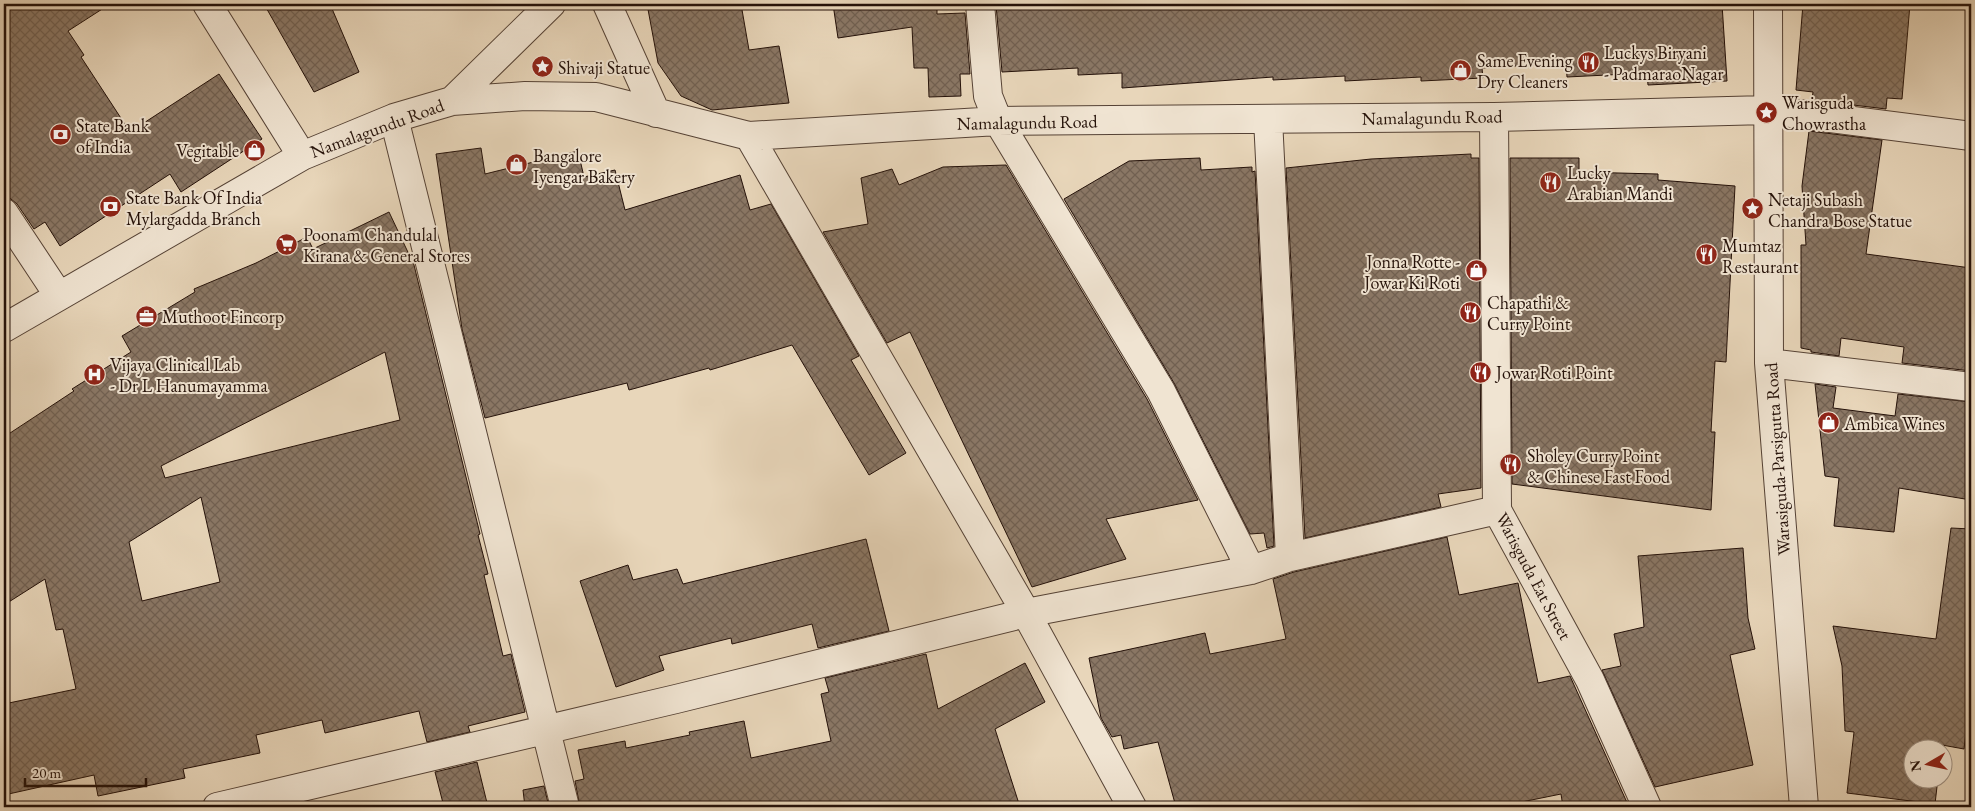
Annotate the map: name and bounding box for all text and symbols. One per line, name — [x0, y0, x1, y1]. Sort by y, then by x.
place label: Luckys Biryani - PadmaraoNagar — [1604, 41, 1724, 85]
place label: Same Evening Dry Cleaners — [1477, 49, 1573, 93]
restaurant icon: Luckys Biryani - PadmaraoNagar — [1576, 50, 1600, 74]
place icon: Shivaji Statue — [530, 55, 554, 79]
place label: Shivaji Statue — [558, 56, 650, 79]
shop icon: Same Evening Dry Cleaners — [1449, 58, 1473, 82]
place label: Warisguda Chowrastha — [1782, 91, 1867, 135]
street label: Namalagundu Road — [307, 93, 448, 163]
place icon: Warisguda Chowrastha — [1754, 100, 1778, 124]
street label: Namalagundu Road — [1361, 104, 1503, 130]
street label: Namalagundu Road — [956, 109, 1098, 135]
place label: State Bank of India — [76, 114, 150, 158]
bank icon: State Bank of India — [48, 123, 72, 147]
shop icon: Vegitable — [243, 138, 267, 162]
place label: Vegitable — [176, 139, 239, 162]
place label: Bangalore Iyengar Bakery — [533, 144, 635, 188]
shop icon: Bangalore Iyengar Bakery — [505, 153, 529, 177]
place label: Lucky Arabian Mandi — [1566, 161, 1673, 205]
restaurant icon: Lucky Arabian Mandi — [1539, 170, 1563, 194]
place label: State Bank Of India Mylargadda Branch — [126, 186, 263, 230]
place label: Netaji Subash Chandra Bose Statue — [1768, 188, 1912, 232]
bank icon: State Bank Of India Mylargadda Branch — [98, 195, 122, 219]
place icon: Netaji Subash Chandra Bose Statue — [1740, 197, 1764, 221]
place label: Poonam Chandulal Kirana & General Stores — [303, 223, 470, 267]
supermarket icon: Poonam Chandulal Kirana & General Stores — [275, 232, 299, 256]
place label: Mumtaz Restaurant — [1722, 234, 1799, 278]
restaurant icon: Mumtaz Restaurant — [1694, 243, 1718, 267]
place label: Jonna Rotte - Jowar Ki Roti — [1362, 250, 1461, 294]
shop icon: Jonna Rotte - Jowar Ki Roti — [1464, 259, 1488, 283]
place label: Chapathi & Curry Point — [1487, 291, 1571, 335]
restaurant icon: Chapathi & Curry Point — [1459, 300, 1483, 324]
office icon: Muthoot Fincorp — [134, 304, 158, 328]
place label: Muthoot Fincorp — [162, 305, 284, 328]
place label: Vijaya Clinical Lab - Dr L Hanumayamma — [110, 353, 268, 397]
restaurant icon: Jowar Roti Point — [1468, 360, 1492, 384]
place label: Jowar Roti Point — [1494, 361, 1613, 384]
street label: Warasiguda-Parsigutta Road — [1759, 361, 1795, 556]
hospital icon: Vijaya Clinical Lab - Dr L Hanumayamma — [82, 362, 106, 386]
shop icon: Ambica Wines — [1816, 411, 1840, 435]
place label: Ambica Wines — [1843, 412, 1945, 435]
place label: Sholey Curry Point & Chinese Fast Food — [1527, 444, 1671, 488]
restaurant icon: Sholey Curry Point & Chinese Fast Food — [1499, 453, 1523, 477]
street label: Warisguda Eat Street — [1491, 508, 1577, 644]
north arrow — [1902, 738, 1952, 788]
scale bar — [25, 756, 146, 788]
text: N — [1905, 758, 1925, 773]
text: 20 m — [32, 763, 61, 782]

